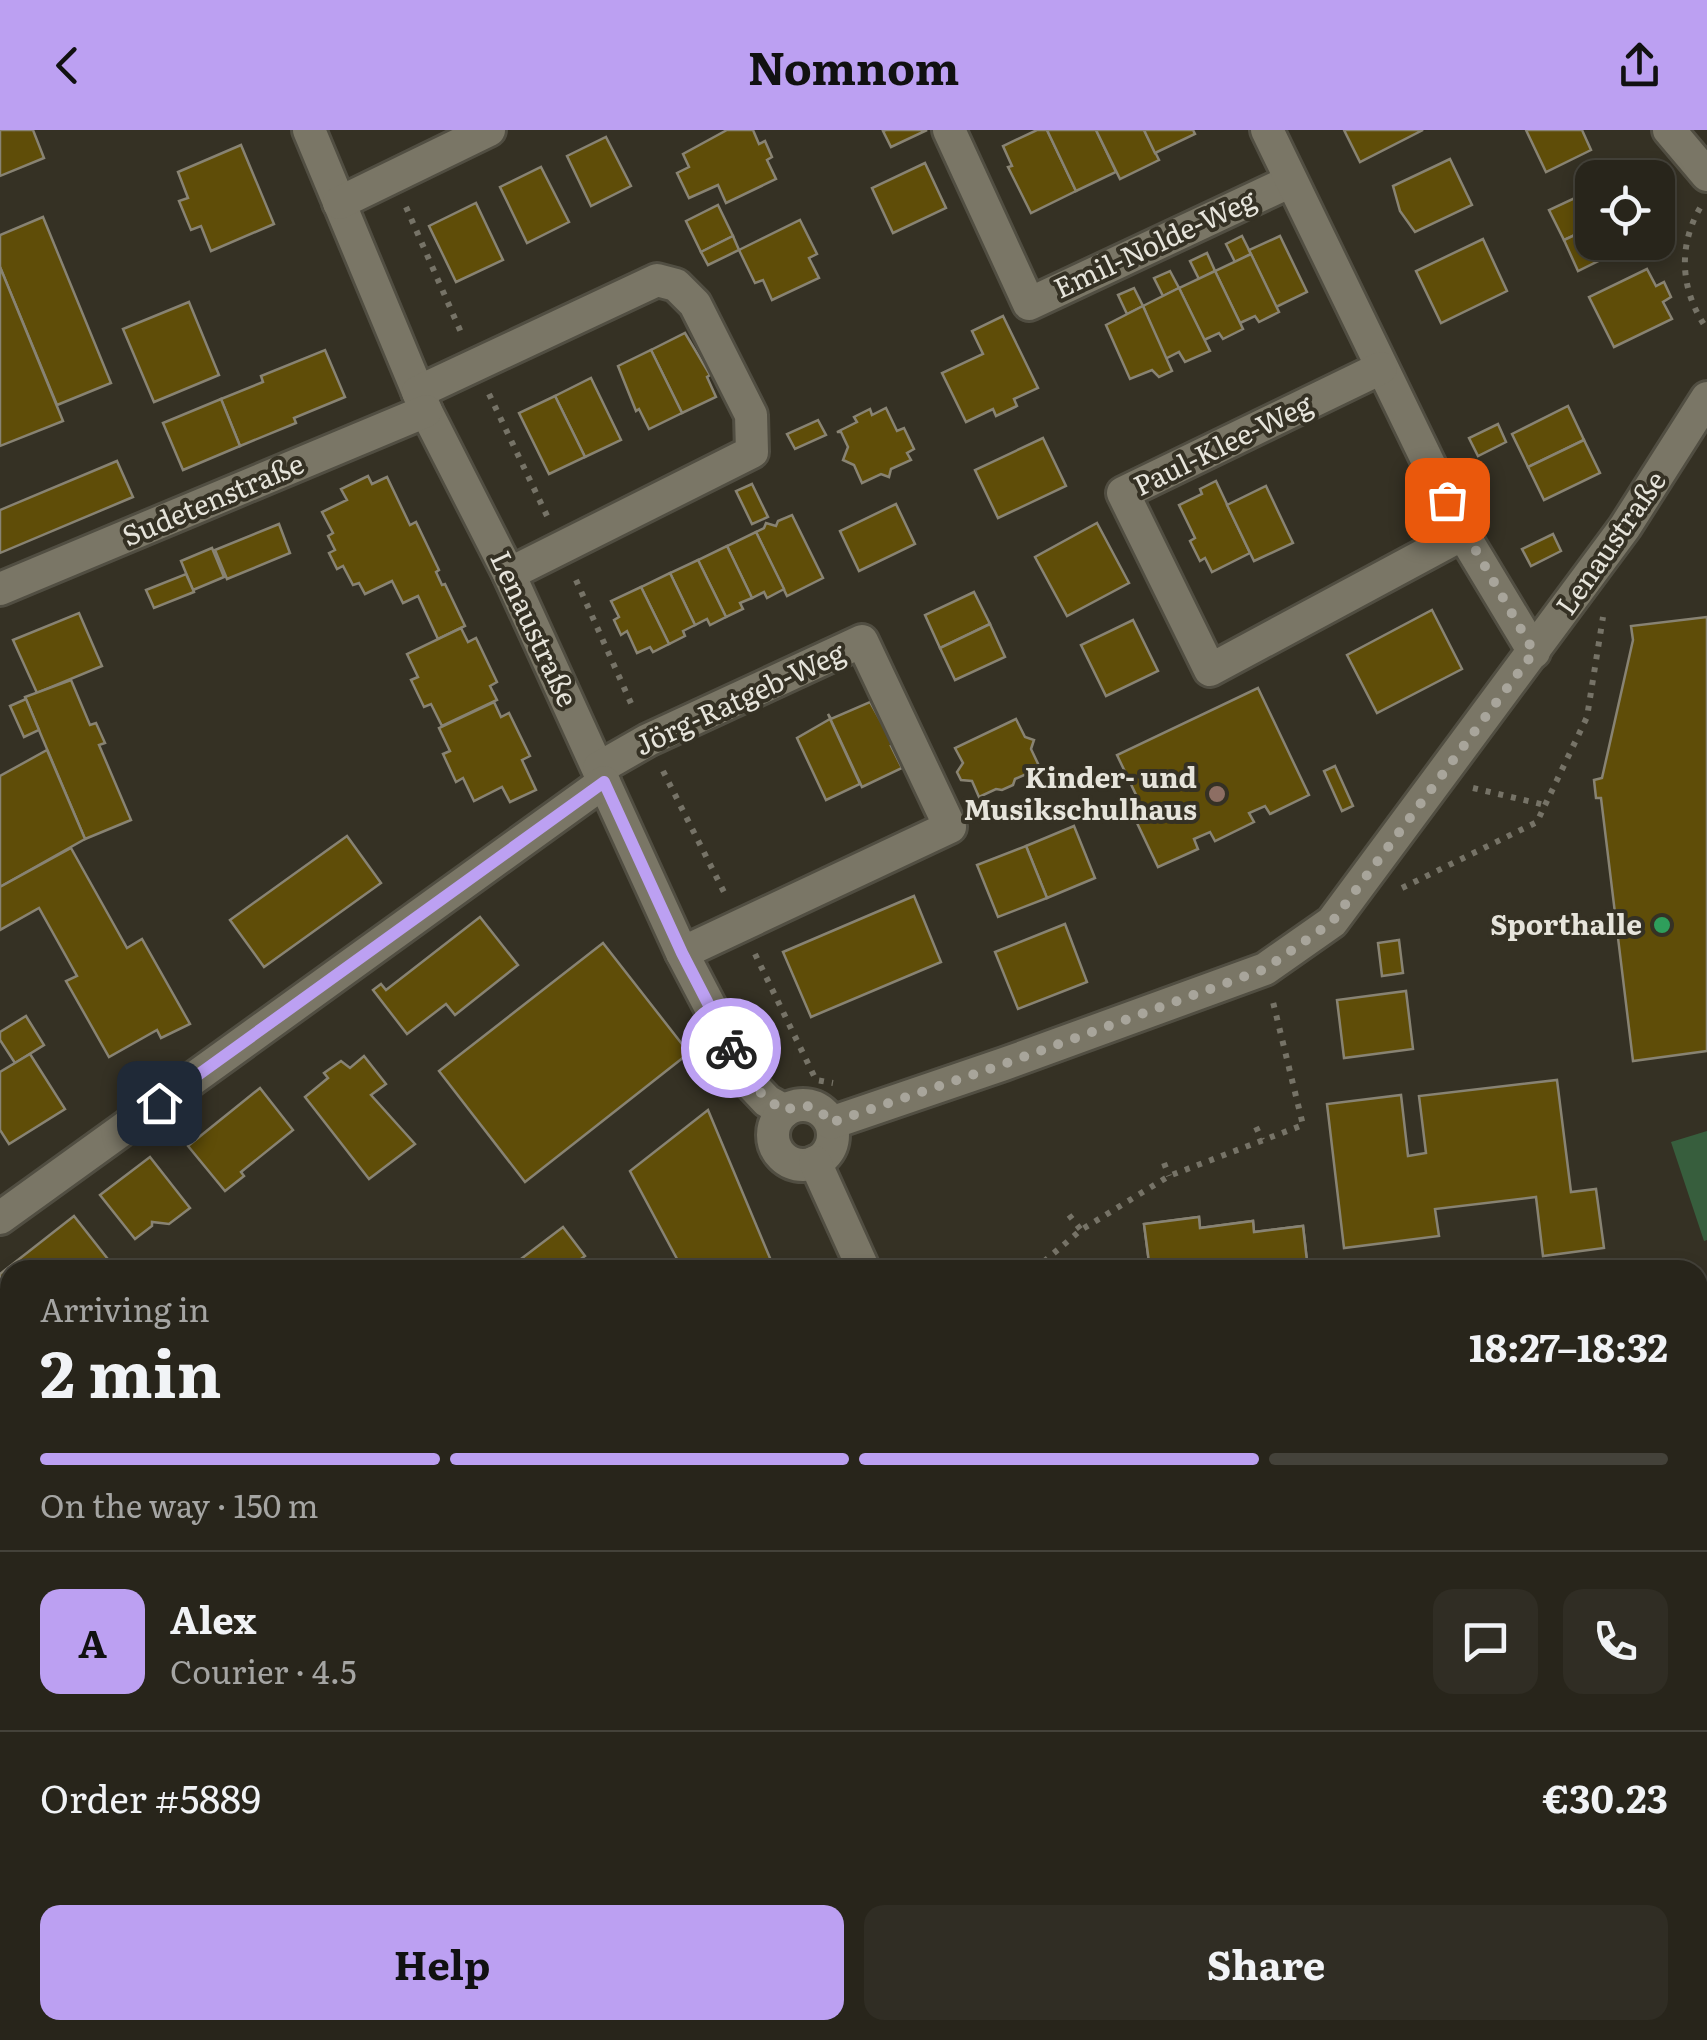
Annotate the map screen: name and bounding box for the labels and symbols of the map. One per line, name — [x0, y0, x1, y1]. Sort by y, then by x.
street label: Emil-Nolde-Weg — [1046, 177, 1263, 308]
street label: Paul-Klee-Weg — [1125, 382, 1319, 505]
street label: Sudetenstraße — [115, 441, 310, 555]
pin — [1405, 458, 1490, 543]
street label: Lenaustraße — [1544, 461, 1675, 623]
street label: Lenaustraße — [481, 543, 590, 713]
street label: Jörg-Ratgeb-Weg — [627, 630, 851, 764]
place label: Kinder- und Musikschulhaus — [964, 755, 1197, 829]
marker: Kinder- und Musikschulhaus — [1206, 783, 1228, 805]
place label: Sporthalle — [1490, 902, 1642, 944]
marker: Sporthalle — [1651, 914, 1673, 936]
courier — [681, 998, 781, 1098]
pin — [117, 1061, 202, 1146]

